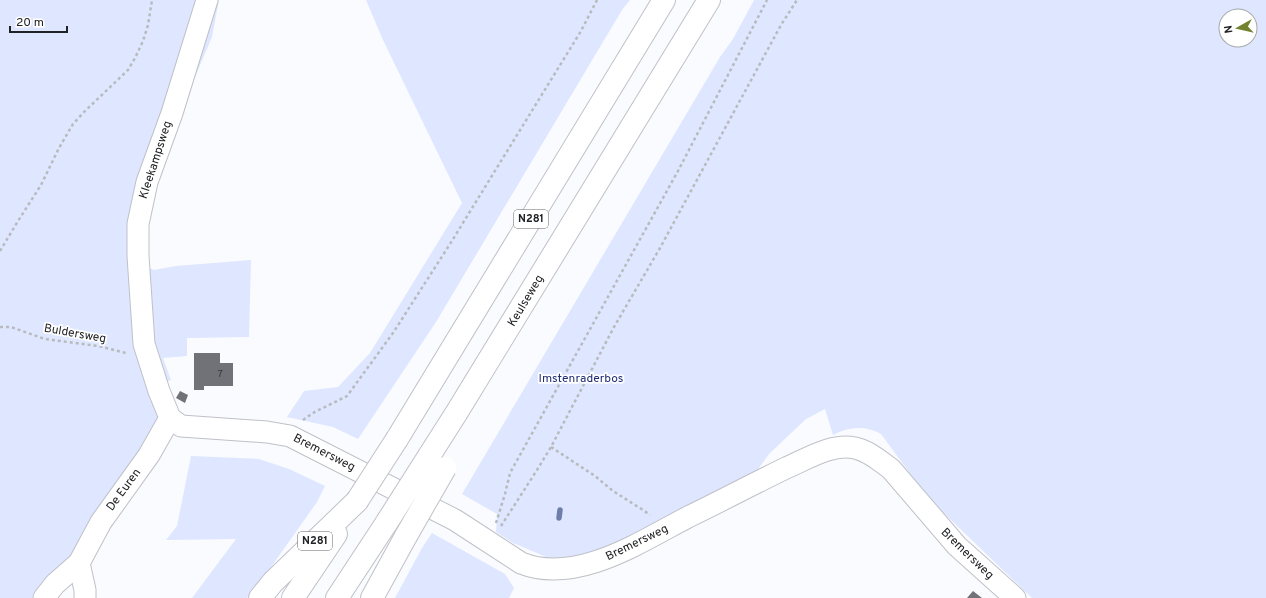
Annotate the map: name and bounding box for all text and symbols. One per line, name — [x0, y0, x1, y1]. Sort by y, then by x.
scale bar — [10, 8, 67, 34]
north arrow — [1218, 8, 1258, 48]
text: 20 m — [16, 15, 44, 31]
text: N — [1222, 24, 1237, 34]
street label: Kleekampsweg — [136, 119, 176, 201]
road number: N281 — [514, 210, 548, 228]
street label: Keulseweg — [504, 272, 548, 330]
street label: Buldersweg — [43, 321, 107, 347]
house number: 7 — [217, 368, 223, 381]
park label: Imstenraderbos — [539, 371, 623, 387]
street label: Bremersweg — [290, 431, 358, 475]
street label: De Euren — [103, 465, 145, 515]
street label: Bremersweg — [603, 521, 671, 565]
street label: Bremersweg — [937, 525, 997, 583]
road number: N281 — [298, 532, 332, 550]

